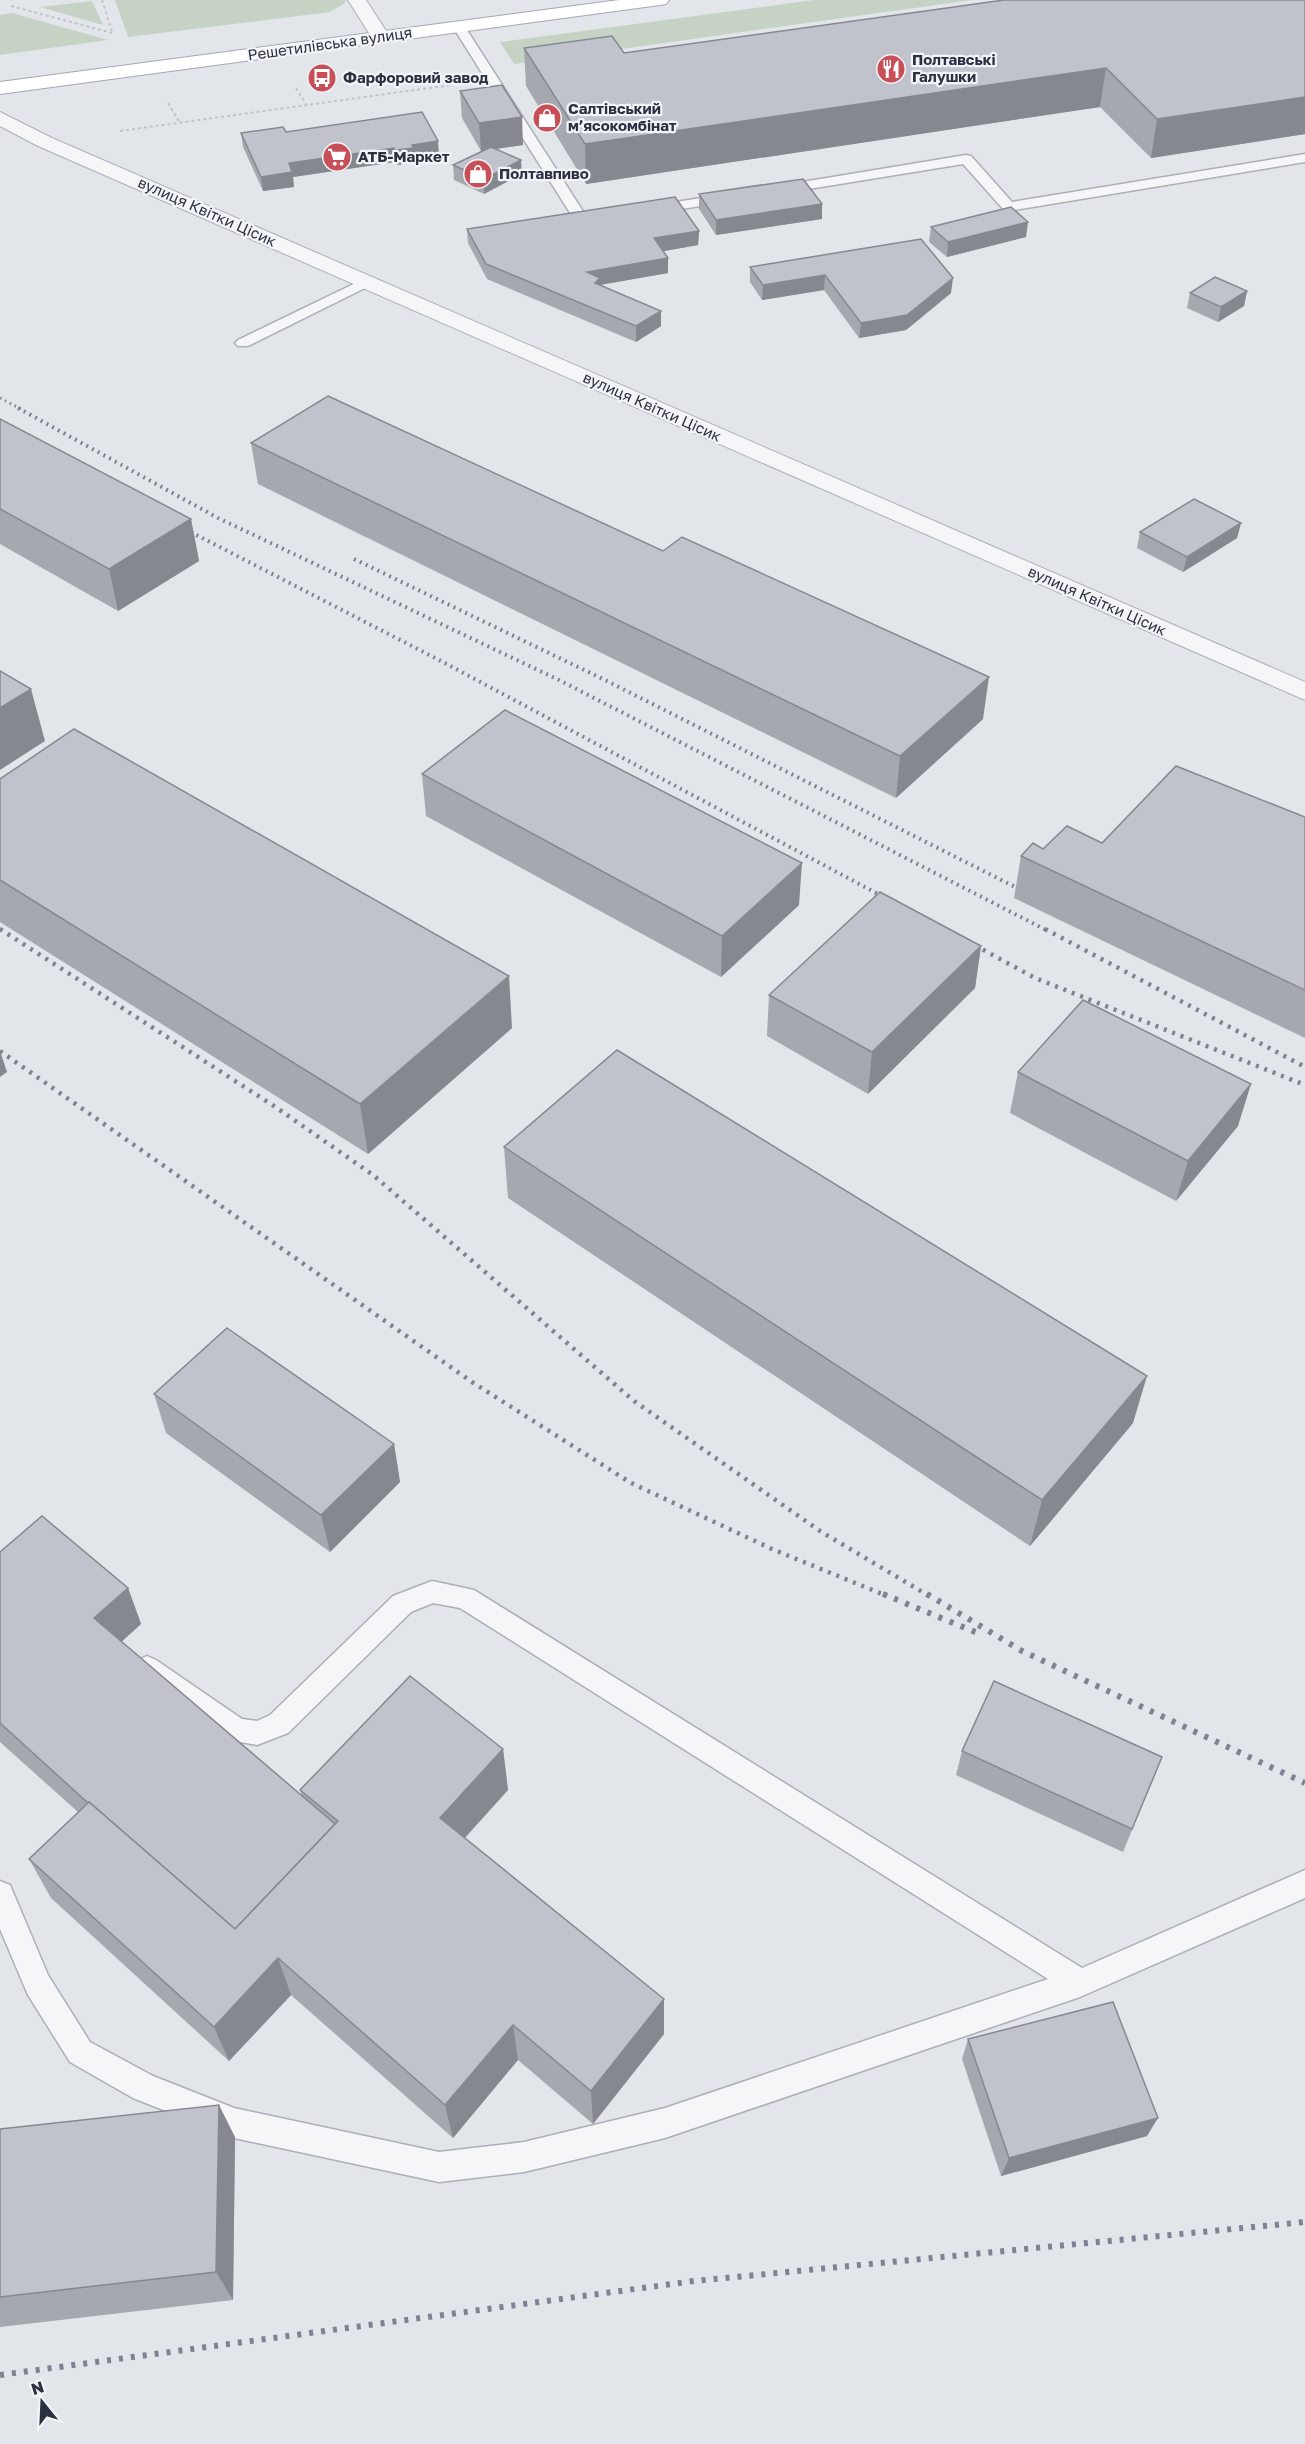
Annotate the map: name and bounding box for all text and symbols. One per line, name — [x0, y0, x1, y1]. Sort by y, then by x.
street label: Решетилівська вулиця — [247, 23, 413, 63]
place label: Полтавські Галушки — [912, 50, 996, 85]
restaurant icon: Полтавські Галушки — [875, 53, 907, 85]
bus stop icon: Фарфоровий завод — [306, 62, 338, 94]
place label: Фарфоровий завод — [343, 68, 489, 86]
place label: Салтівський мʼясокомбінат — [568, 99, 677, 134]
shop icon: Салтівський мʼясокомбінат — [531, 102, 563, 134]
supermarket icon: АТБ-Маркет — [321, 141, 353, 173]
place label: АТБ-Маркет — [358, 147, 450, 165]
shop icon: Полтавпиво — [462, 158, 494, 190]
place label: Полтавпиво — [499, 164, 589, 182]
street label: вулиця Квітки Цісик — [136, 173, 280, 250]
street label: вулиця Квітки Цісик — [581, 368, 725, 445]
street label: вулиця Квітки Цісик — [1026, 562, 1170, 639]
north arrow — [12, 2372, 72, 2432]
text: N — [28, 2376, 46, 2399]

